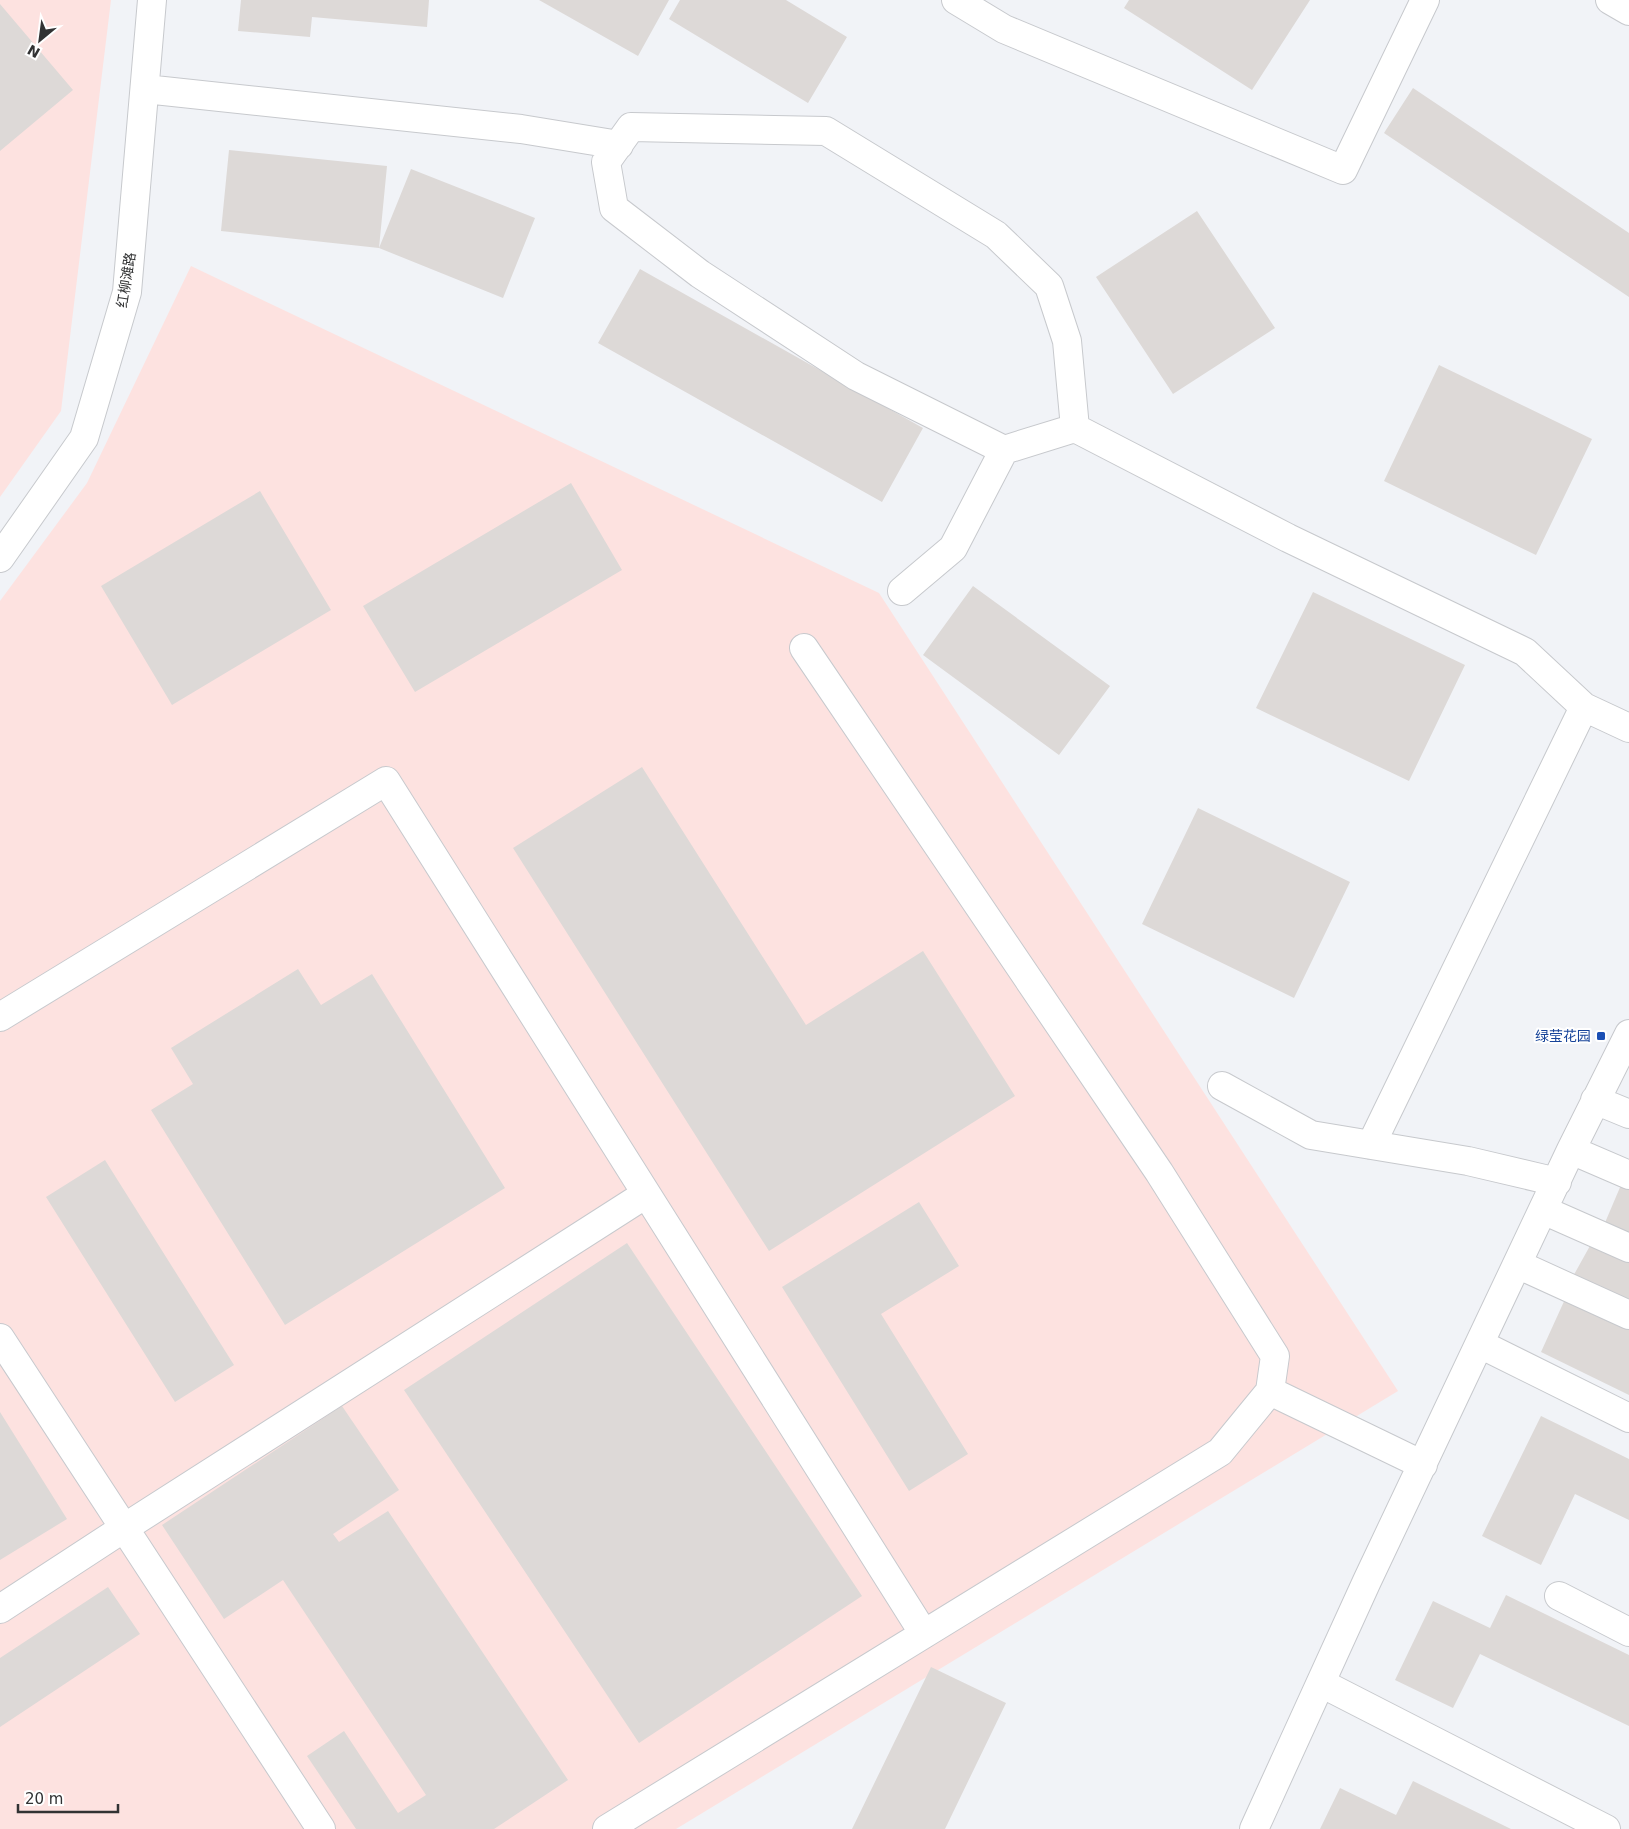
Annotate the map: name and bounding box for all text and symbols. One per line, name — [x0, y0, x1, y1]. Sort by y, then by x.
north arrow — [15, 15, 65, 65]
text: N — [25, 42, 43, 61]
street label: 红柳滩路 — [114, 251, 138, 309]
place label: 绿莹花园 — [1535, 1028, 1591, 1044]
marker: 绿莹花园 — [1595, 1030, 1607, 1042]
scale bar — [18, 1782, 118, 1814]
text: 20 m — [25, 1790, 63, 1808]

